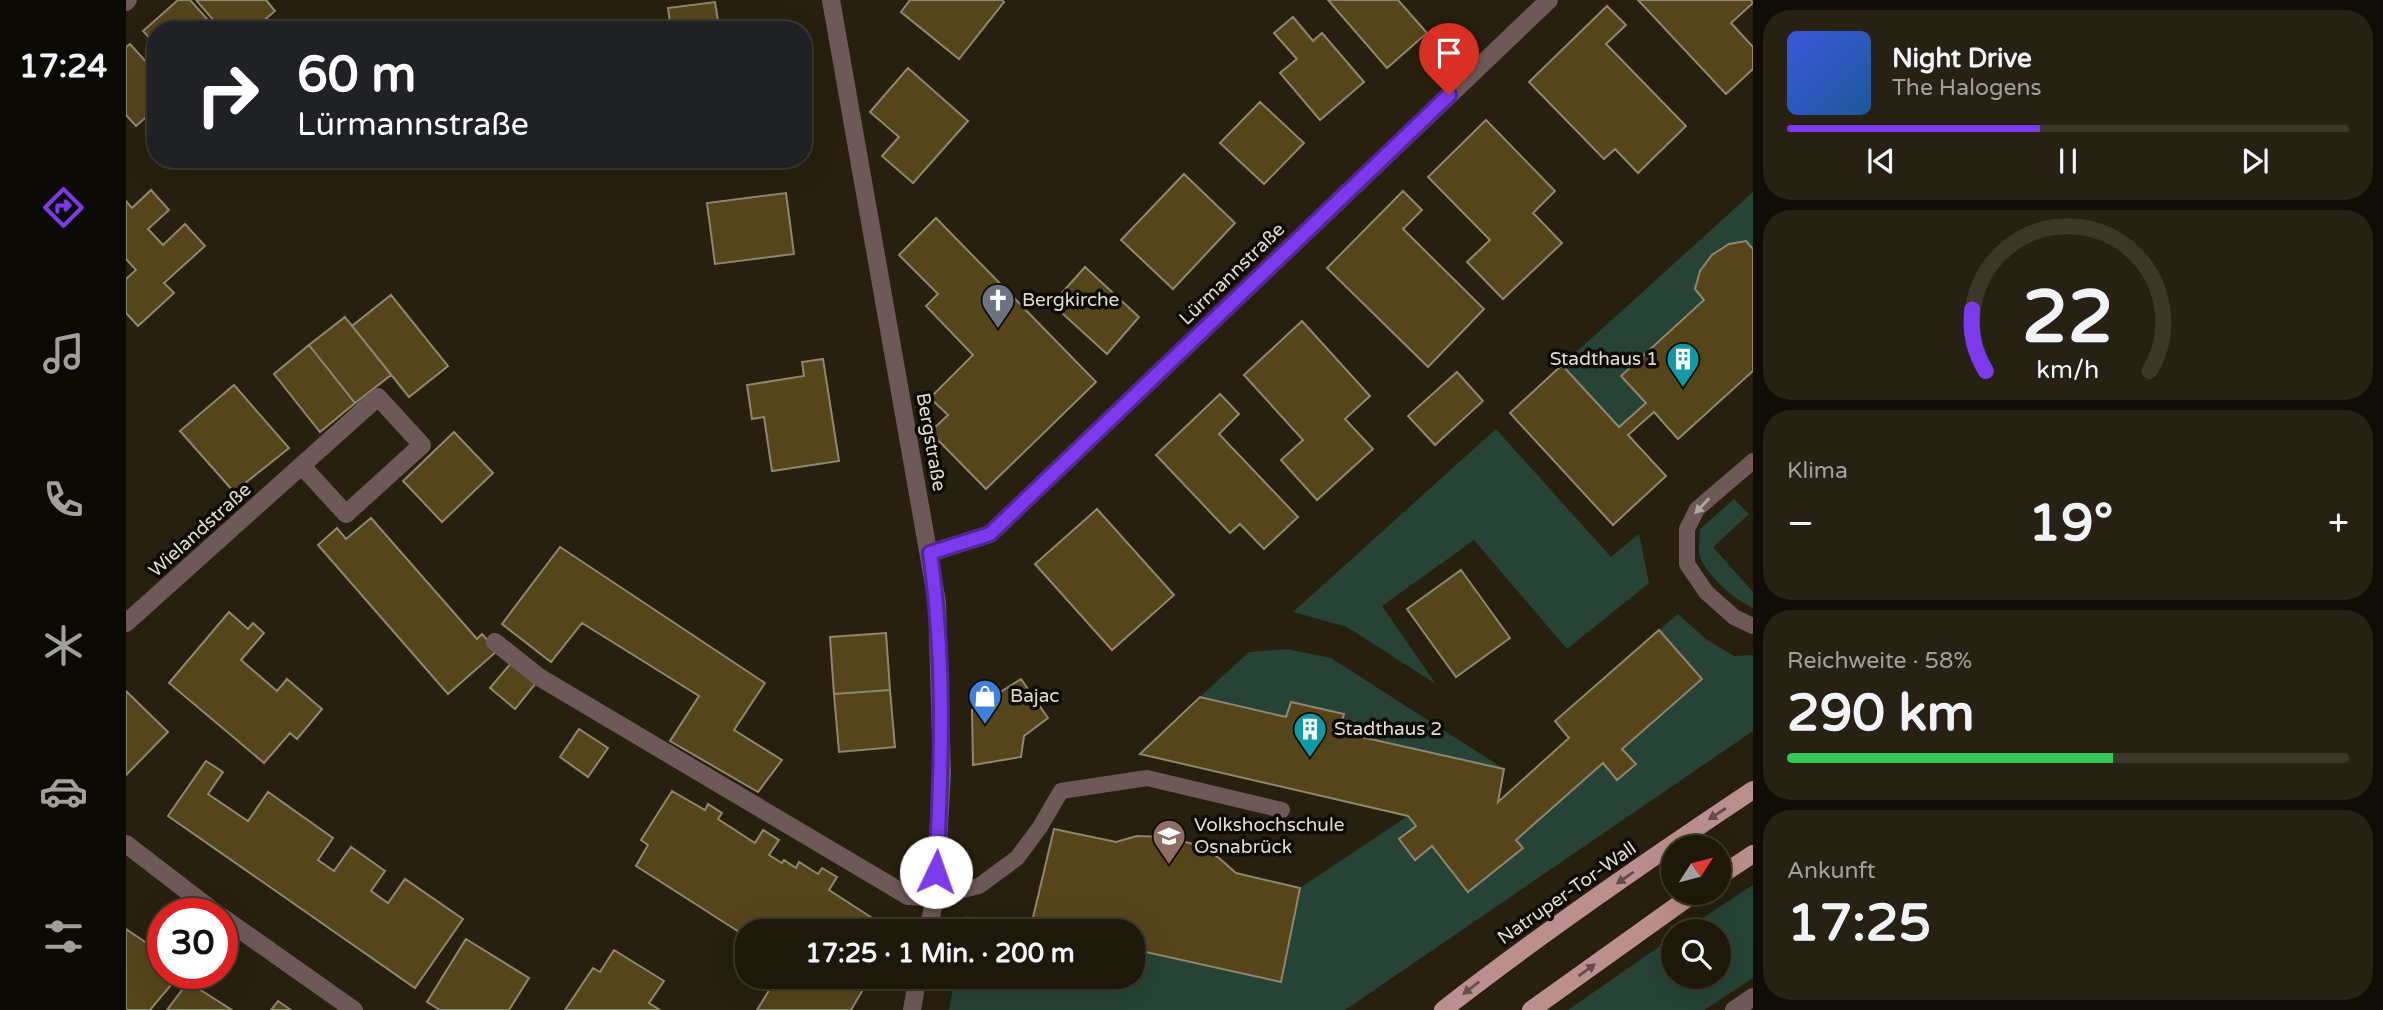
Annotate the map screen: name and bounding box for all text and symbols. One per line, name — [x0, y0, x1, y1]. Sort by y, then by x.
pin — [1419, 23, 1479, 95]
icon: arrive — [1430, 34, 1468, 72]
text: Night Drive — [1892, 43, 2032, 74]
text: 60 m — [297, 46, 416, 105]
text: 17:24 — [19, 48, 107, 86]
icon: right — [182, 49, 273, 140]
text: The Halogens — [1892, 74, 2041, 102]
text: Lürmannstraße — [297, 106, 529, 144]
icon: previous — [1862, 142, 1900, 180]
icon: pause — [2049, 142, 2087, 180]
icon: next — [2236, 142, 2274, 180]
icon: directions — [39, 183, 88, 232]
street label: Lürmannstraße — [1175, 218, 1289, 330]
text: 22 — [2022, 274, 2114, 362]
church icon: Bergkirche — [979, 281, 1017, 330]
place label: Bergkirche — [1022, 289, 1119, 311]
icon: music — [39, 329, 88, 378]
building icon: Stadthaus 1 — [1664, 340, 1702, 389]
place label: Stadthaus 1 — [1550, 348, 1658, 370]
text: km/h — [2037, 355, 2099, 385]
street label: Bergstraße — [912, 391, 950, 493]
text: Klima — [1787, 457, 1848, 485]
icon: phone — [39, 475, 88, 524]
street label: Wielandstraße — [144, 478, 256, 582]
text: 19° — [2028, 492, 2113, 555]
one-way arrow — [1695, 497, 1711, 514]
text: − — [1787, 501, 1814, 547]
text: + — [2328, 501, 2349, 547]
icon: climate — [39, 621, 88, 670]
text: Reichweite · 58% — [1787, 647, 1972, 675]
shop icon: Bajac — [966, 677, 1004, 726]
text: 290 km — [1787, 682, 1975, 745]
place label: Bajac — [1010, 685, 1059, 707]
building icon: Stadthaus 2 — [1291, 710, 1329, 759]
place label: Stadthaus 2 — [1334, 718, 1442, 740]
icon: car — [39, 767, 88, 816]
one-way arrow — [1707, 807, 1726, 820]
place label: Volkshochschule Osnabrück — [1194, 814, 1344, 858]
school or university icon: Volkshochschule Osnabrück — [1150, 817, 1188, 866]
position arrow — [899, 835, 973, 909]
north arrow — [1661, 835, 1731, 905]
map controls — [1661, 835, 1731, 989]
street label: Natruper-Tor-Wall — [1494, 837, 1640, 949]
text: Ankunft — [1787, 857, 1876, 885]
one-way arrow — [1616, 871, 1634, 885]
text: 17:25 — [1787, 892, 1931, 955]
speed limit sign: 30 — [147, 898, 238, 989]
icon: filters — [39, 912, 88, 961]
button: search — [1661, 919, 1731, 989]
text: 17:25 · 1 Min. · 200 m — [805, 938, 1075, 969]
one-way arrow — [1577, 963, 1596, 977]
one-way arrow — [1462, 981, 1480, 996]

